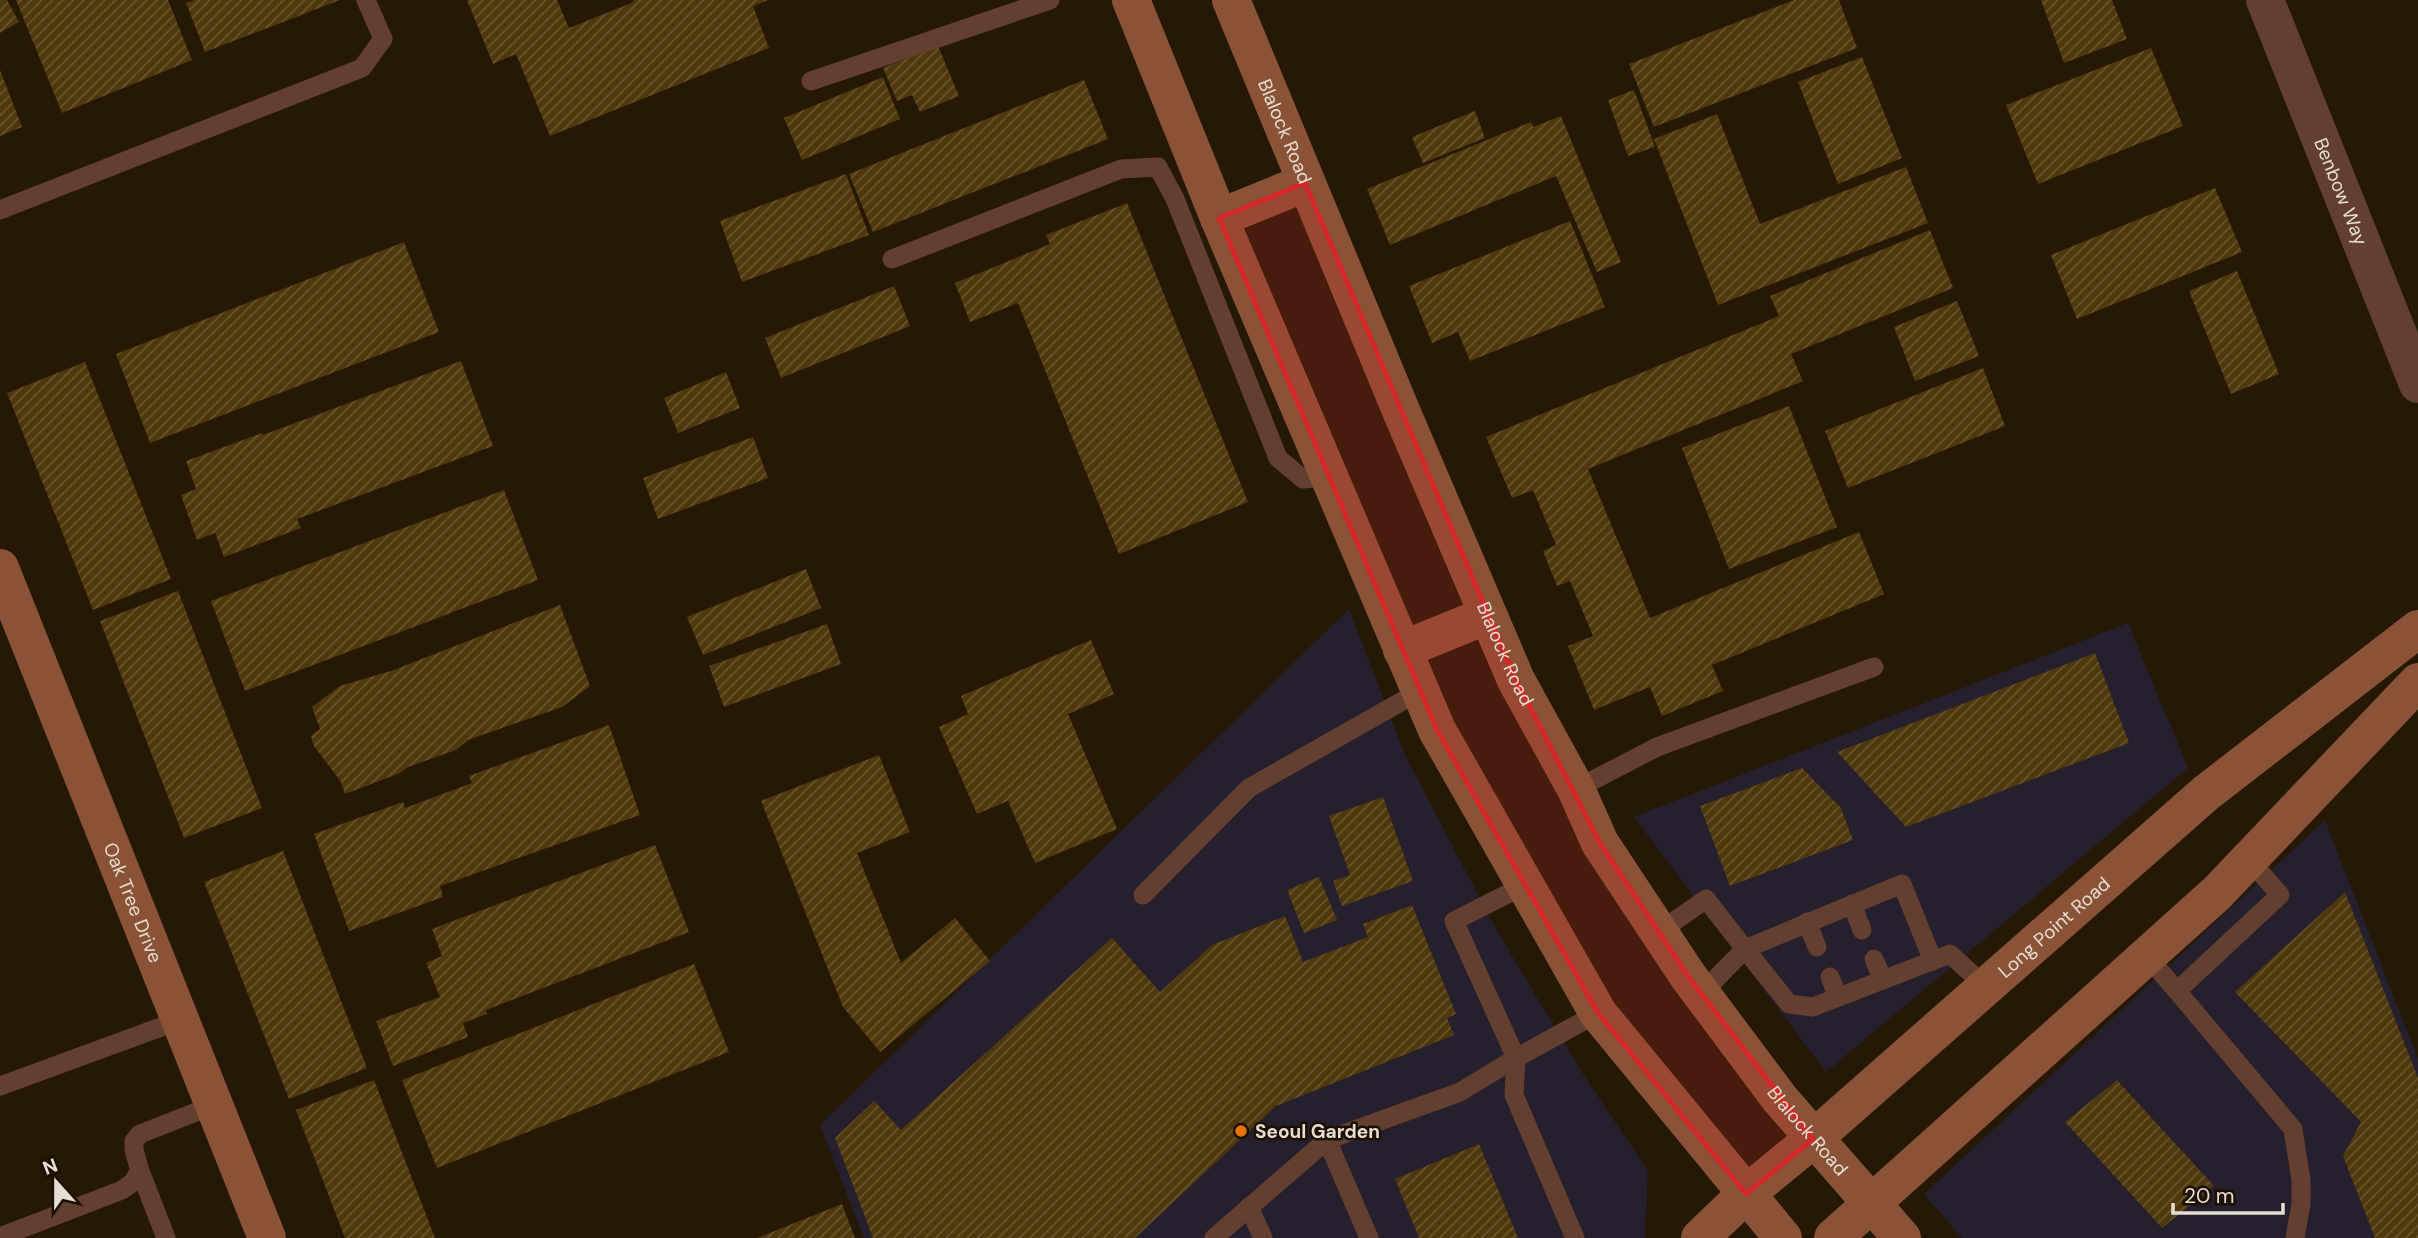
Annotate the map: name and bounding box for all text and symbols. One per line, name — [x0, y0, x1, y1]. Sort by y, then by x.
street label: Blalock Road — [1252, 75, 1318, 188]
street label: Benbow Way — [2308, 134, 2374, 249]
street label: Blalock Road — [1471, 598, 1540, 710]
street label: Oak Tree Drive — [98, 839, 168, 967]
street label: Long Point Road — [1993, 871, 2115, 984]
street label: Blalock Road — [1761, 1081, 1854, 1181]
place label: Seoul Garden — [1255, 1119, 1380, 1144]
marker: Seoul Garden — [1233, 1123, 1249, 1139]
north arrow — [21, 1147, 91, 1217]
text: N — [39, 1152, 61, 1181]
scale bar — [2173, 1172, 2283, 1216]
text: 20 m — [2184, 1182, 2235, 1210]

